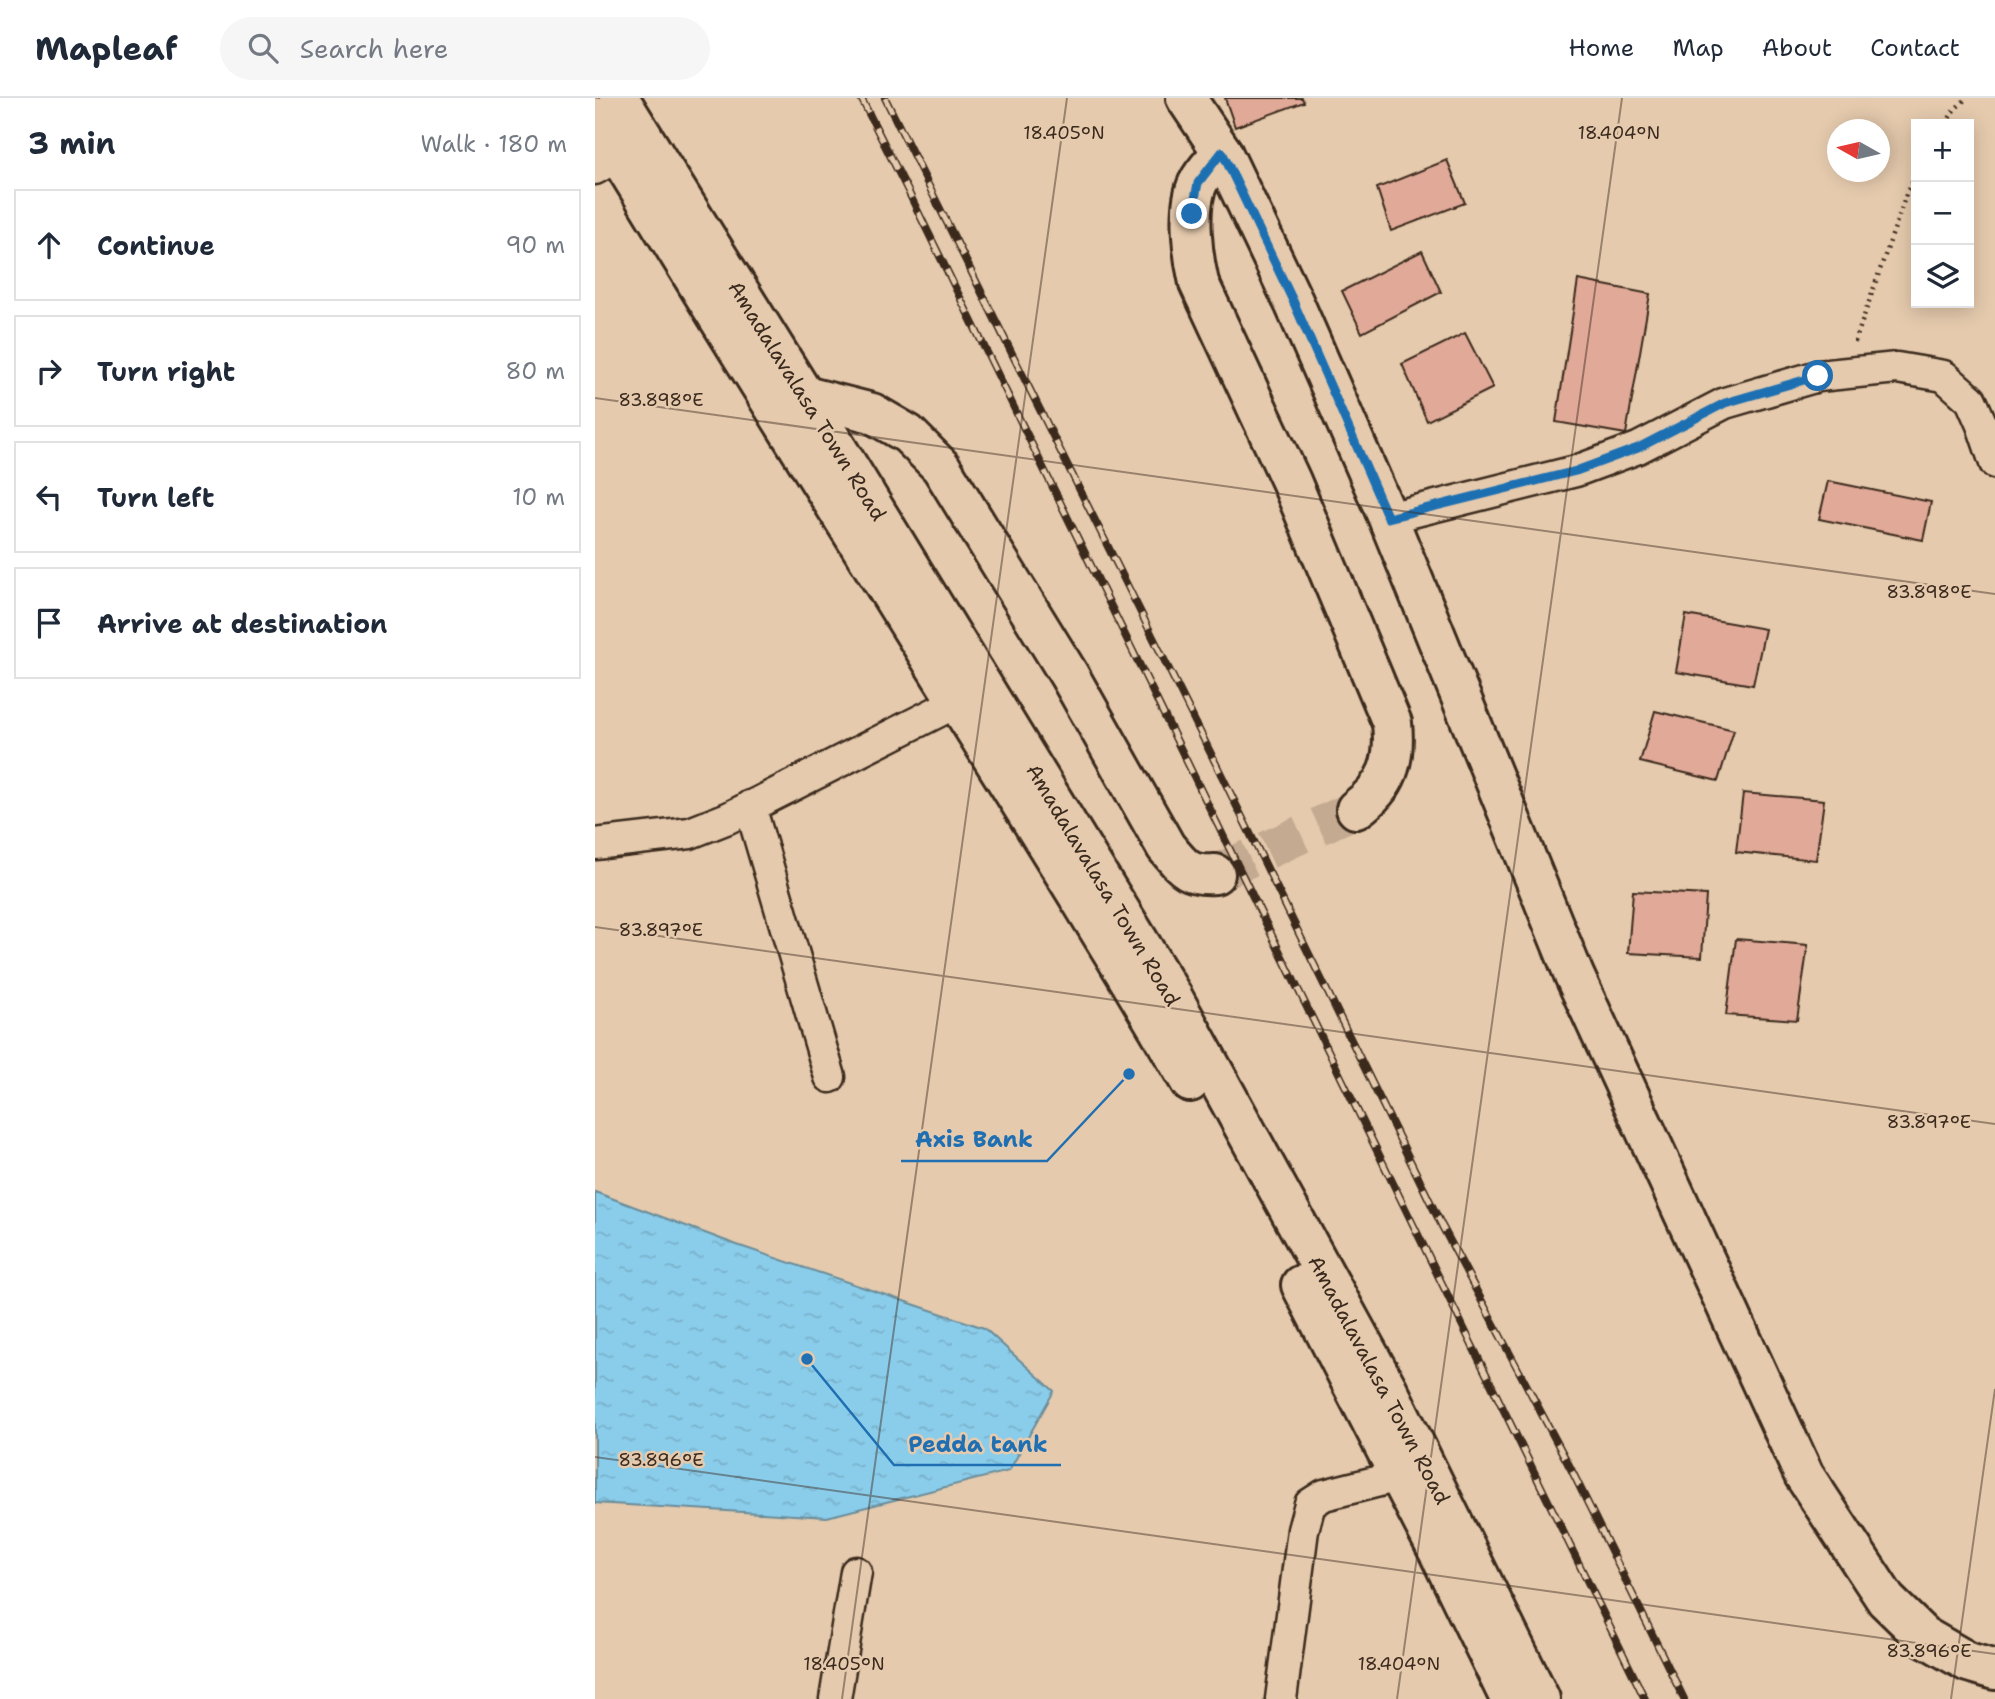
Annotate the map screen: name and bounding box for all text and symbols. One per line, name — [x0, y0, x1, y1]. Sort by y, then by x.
search box — [220, 17, 710, 80]
text: Mapleaf — [35, 26, 178, 71]
icon: search — [244, 29, 282, 67]
text: Search here — [300, 31, 448, 66]
text: Home — [1568, 32, 1634, 64]
text: Map — [1672, 32, 1724, 64]
text: About — [1762, 32, 1832, 64]
text: Contact — [1870, 32, 1960, 64]
north arrow — [1827, 119, 1890, 182]
map controls — [1911, 119, 1974, 308]
button: + — [1911, 119, 1974, 182]
text: 18.405°N — [1023, 121, 1105, 145]
text: 18.404°N — [1578, 121, 1660, 145]
text: 3 min — [28, 123, 115, 164]
text: Walk · 180 m — [421, 129, 567, 159]
button: − — [1911, 182, 1974, 245]
route end — [1176, 198, 1207, 229]
icon: ahead — [30, 226, 68, 264]
text: Continue — [97, 228, 215, 263]
text: 90 m — [505, 230, 565, 260]
button: layers — [1911, 245, 1974, 308]
street label: Amadalavalasa Town Road — [721, 276, 893, 526]
icon: right — [30, 352, 68, 390]
text: Turn right — [97, 354, 235, 389]
text: 80 m — [506, 356, 565, 386]
route start — [1802, 360, 1833, 391]
text: 83.898°E — [618, 388, 704, 412]
icon: left — [30, 478, 68, 516]
text: Turn left — [97, 480, 214, 515]
text: 10 m — [512, 482, 565, 512]
text: 83.898°E — [1886, 580, 1972, 604]
icon: arrive — [30, 604, 68, 642]
text: Arrive at destination — [97, 606, 387, 641]
street label: Amadalavalasa Town Road — [1019, 759, 1187, 1011]
text: 83.897°E — [619, 918, 703, 942]
text: 83.897°E — [1887, 1110, 1971, 1134]
callout: Axis Bank — [901, 1117, 1047, 1161]
text: Axis Bank — [915, 1124, 1033, 1154]
street label: Amadalavalasa Town Road — [1301, 1251, 1457, 1509]
callout: Pedda tank — [894, 1421, 1061, 1465]
text: Pedda tank — [908, 1429, 1048, 1459]
text: 83.896°E — [619, 1448, 703, 1472]
text: 83.896°E — [1887, 1639, 1971, 1663]
text: 18.405°N — [803, 1652, 885, 1676]
text: 18.404°N — [1358, 1652, 1440, 1676]

